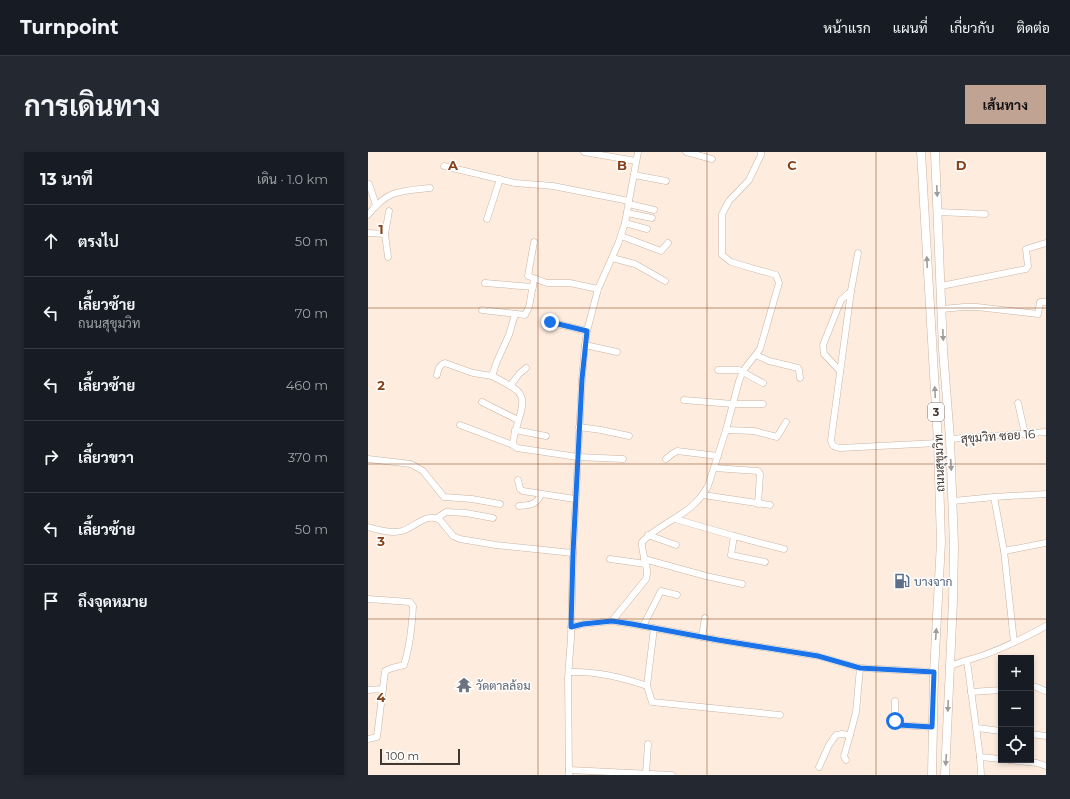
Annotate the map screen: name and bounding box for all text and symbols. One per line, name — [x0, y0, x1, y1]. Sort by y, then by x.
text: Turnpoint — [20, 16, 119, 39]
text: หน้าแรก — [823, 19, 871, 37]
text: แผนที่ — [893, 19, 928, 37]
text: เกี่ยวกับ — [950, 19, 994, 37]
text: ติดต่อ — [1016, 19, 1050, 37]
button: เส้นทาง — [965, 85, 1046, 124]
text: การเดินทาง — [24, 89, 160, 123]
text: A — [447, 157, 459, 173]
text: B — [617, 157, 627, 173]
text: C — [787, 157, 797, 173]
text: D — [956, 157, 967, 173]
text: 13 นาที — [40, 169, 93, 189]
text: เดิน · 1.0 km — [257, 171, 328, 187]
one-way arrow — [934, 185, 940, 198]
text: 1 — [378, 221, 384, 237]
icon: ahead — [40, 230, 62, 252]
text: ตรงไป — [78, 232, 119, 251]
text: 50 m — [295, 233, 328, 249]
one-way arrow — [924, 256, 931, 268]
text: เลี้ยวซ้าย — [78, 295, 135, 314]
icon: left — [40, 302, 62, 324]
text: 70 m — [295, 305, 328, 321]
route end — [541, 313, 559, 331]
text: ถนนสุขุมวิท — [78, 315, 141, 331]
one-way arrow — [939, 329, 946, 341]
icon: left — [40, 374, 62, 396]
text: เลี้ยวซ้าย — [78, 376, 135, 395]
text: 460 m — [286, 377, 328, 393]
text: 2 — [377, 377, 385, 393]
one-way arrow — [932, 385, 938, 398]
road number: 3 — [928, 403, 944, 421]
street label: สุขุมวิท ซอย 16 — [960, 426, 1036, 448]
street label: ถนนสุขุมวิท — [930, 434, 950, 492]
icon: right — [40, 446, 62, 468]
text: เลี้ยวขวา — [78, 448, 134, 467]
text: 370 m — [288, 449, 328, 465]
one-way arrow — [948, 459, 954, 472]
icon: left — [40, 518, 62, 540]
text: เลี้ยวซ้าย — [78, 520, 135, 539]
text: 50 m — [295, 521, 328, 537]
text: 3 — [376, 533, 385, 549]
fuel station icon: บางจาก — [893, 572, 911, 590]
place label: บางจาก — [914, 574, 953, 589]
icon: arrive — [40, 590, 62, 612]
text: ถึงจุดหมาย — [78, 592, 148, 611]
one-way arrow — [933, 628, 940, 640]
map controls — [998, 655, 1034, 763]
button: + — [998, 655, 1034, 691]
temple icon: วัดตาลล้อม — [455, 676, 473, 694]
place label: วัดตาลล้อม — [476, 678, 531, 693]
text: 4 — [377, 689, 386, 705]
button: − — [998, 691, 1034, 727]
one-way arrow — [945, 700, 951, 713]
route start — [886, 712, 904, 730]
button: locate — [998, 727, 1034, 763]
scale bar — [380, 747, 460, 766]
text: 100 m — [386, 749, 419, 763]
one-way arrow — [942, 754, 949, 766]

